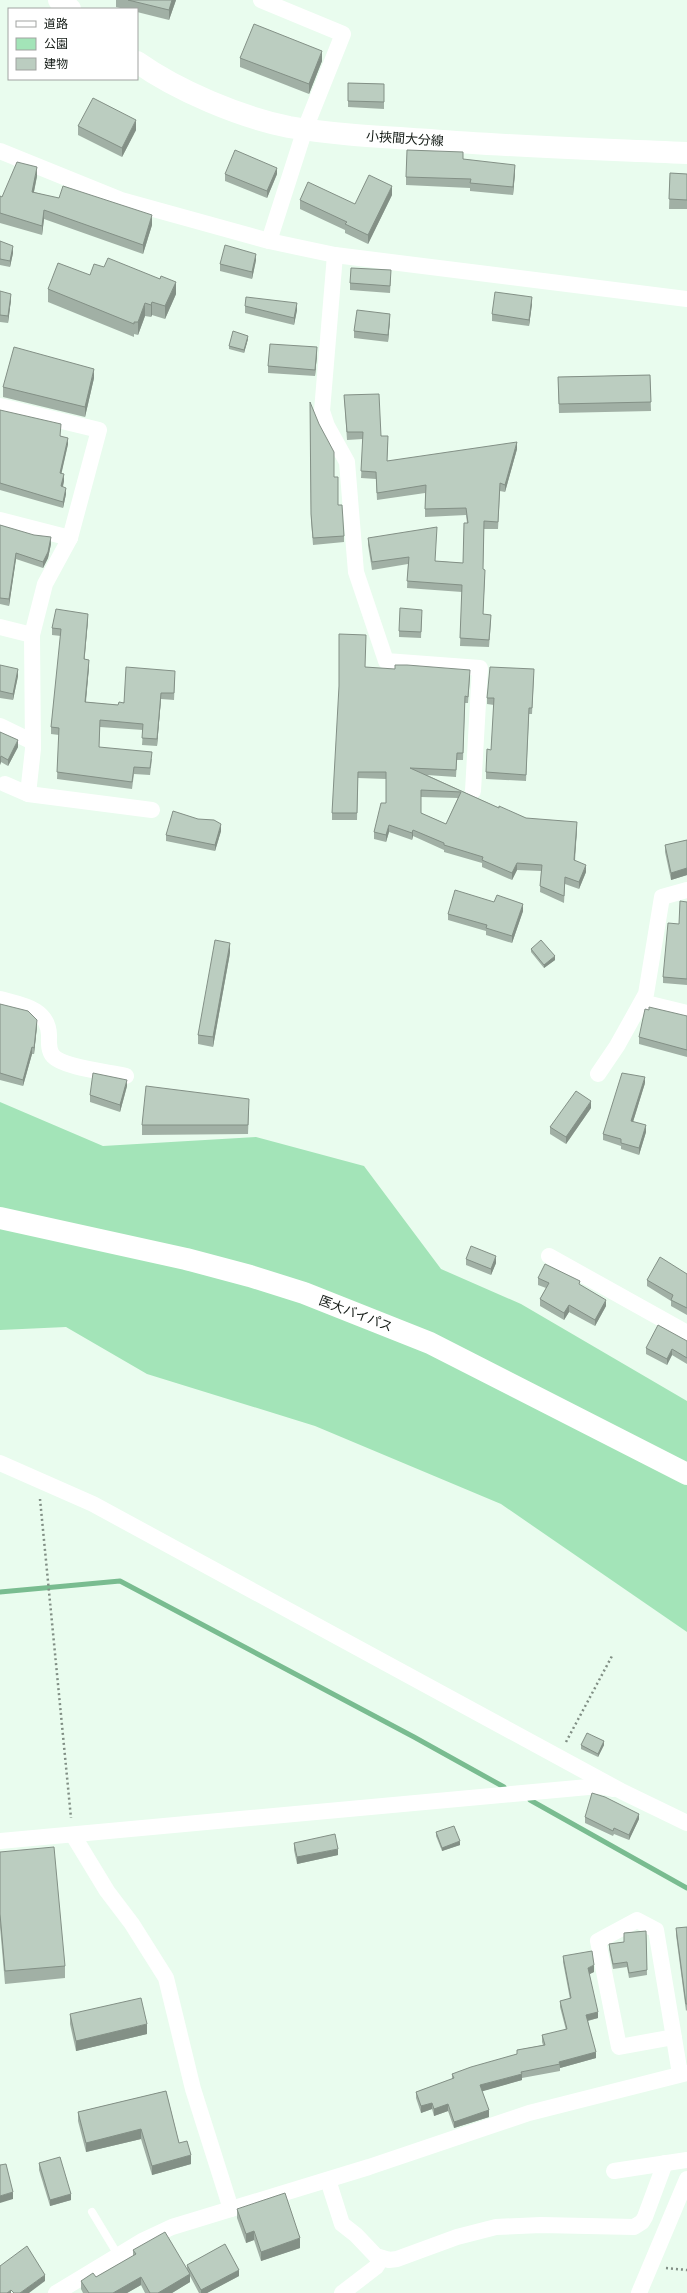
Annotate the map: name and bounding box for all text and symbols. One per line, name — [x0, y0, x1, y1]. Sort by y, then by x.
legend — [8, 8, 138, 80]
text: 道路 — [44, 16, 68, 30]
text: 公園 — [44, 36, 68, 50]
text: 建物 — [44, 56, 68, 70]
street label: 小挾間大分線 — [366, 127, 444, 149]
street label: 医大バイパス — [317, 1292, 395, 1334]

